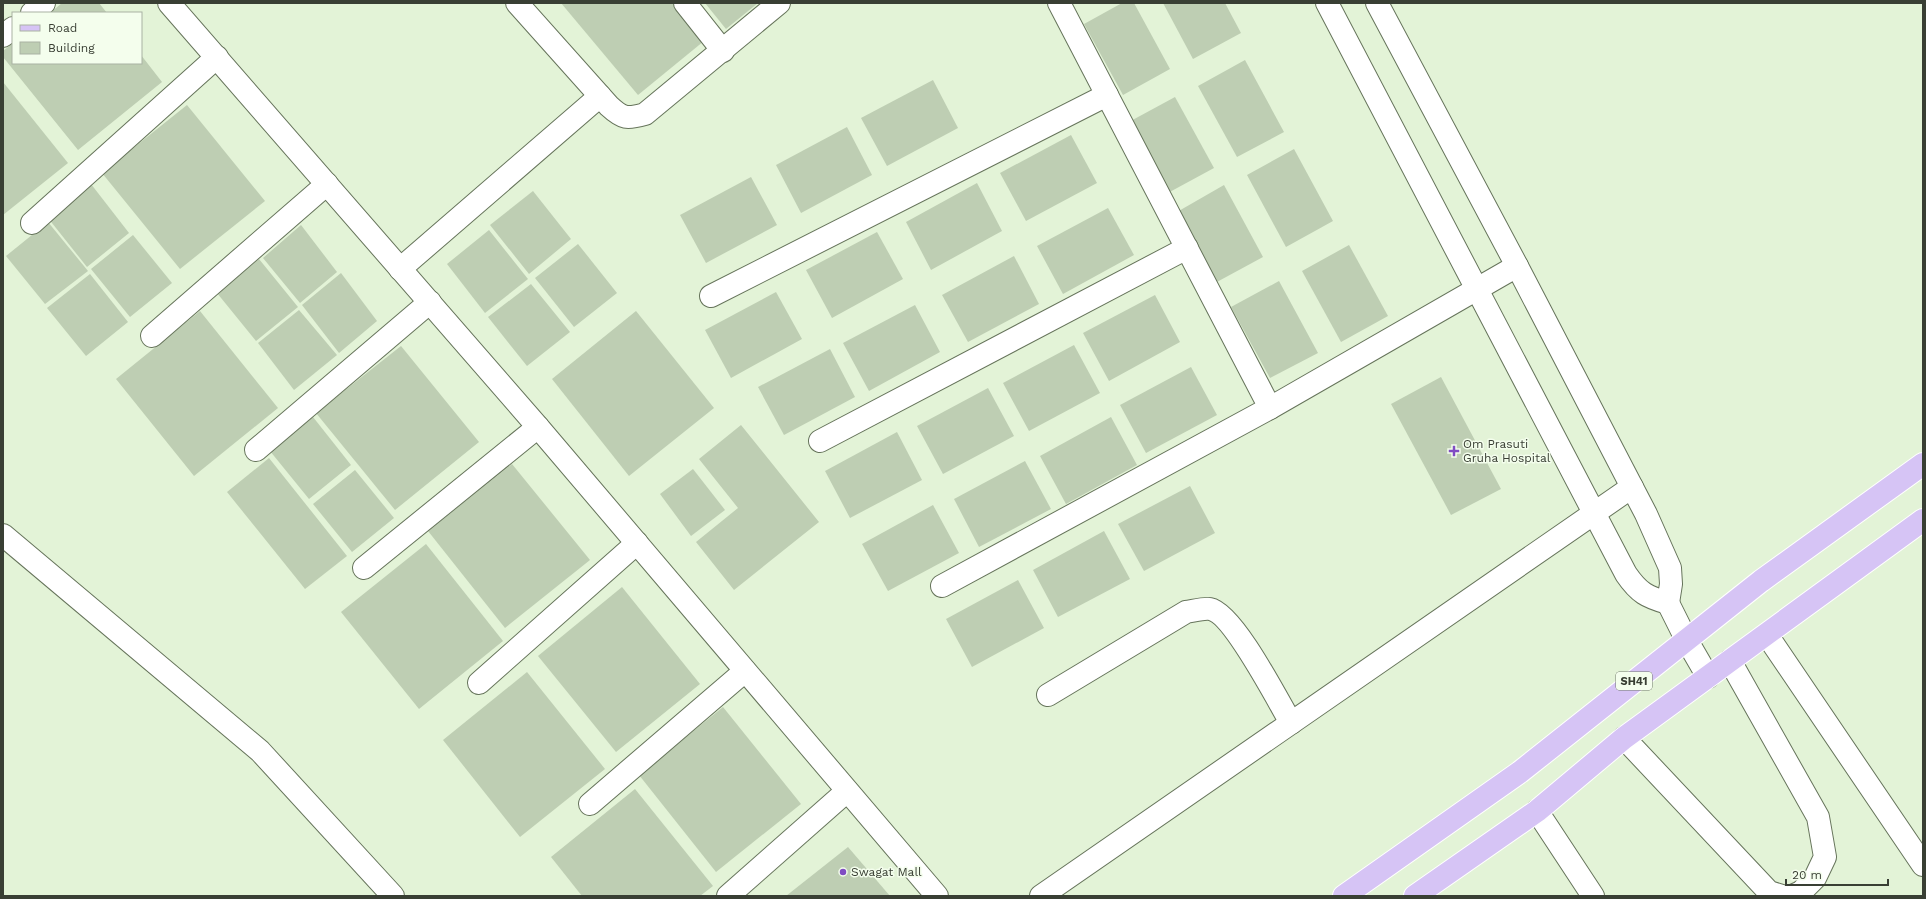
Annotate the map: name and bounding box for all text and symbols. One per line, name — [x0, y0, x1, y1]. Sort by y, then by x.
legend — [12, 12, 142, 64]
text: Road — [48, 21, 77, 35]
text: Building — [48, 41, 95, 55]
place label: Om Prasuti Gruha Hospital — [1463, 437, 1551, 465]
marker: Om Prasuti Gruha Hospital — [1448, 445, 1460, 457]
road number: SH41 — [1616, 672, 1652, 690]
scale bar — [1786, 861, 1888, 887]
place label: Swagat Mall — [851, 865, 922, 879]
marker: Swagat Mall — [838, 867, 848, 877]
text: 20 m — [1792, 868, 1822, 882]

